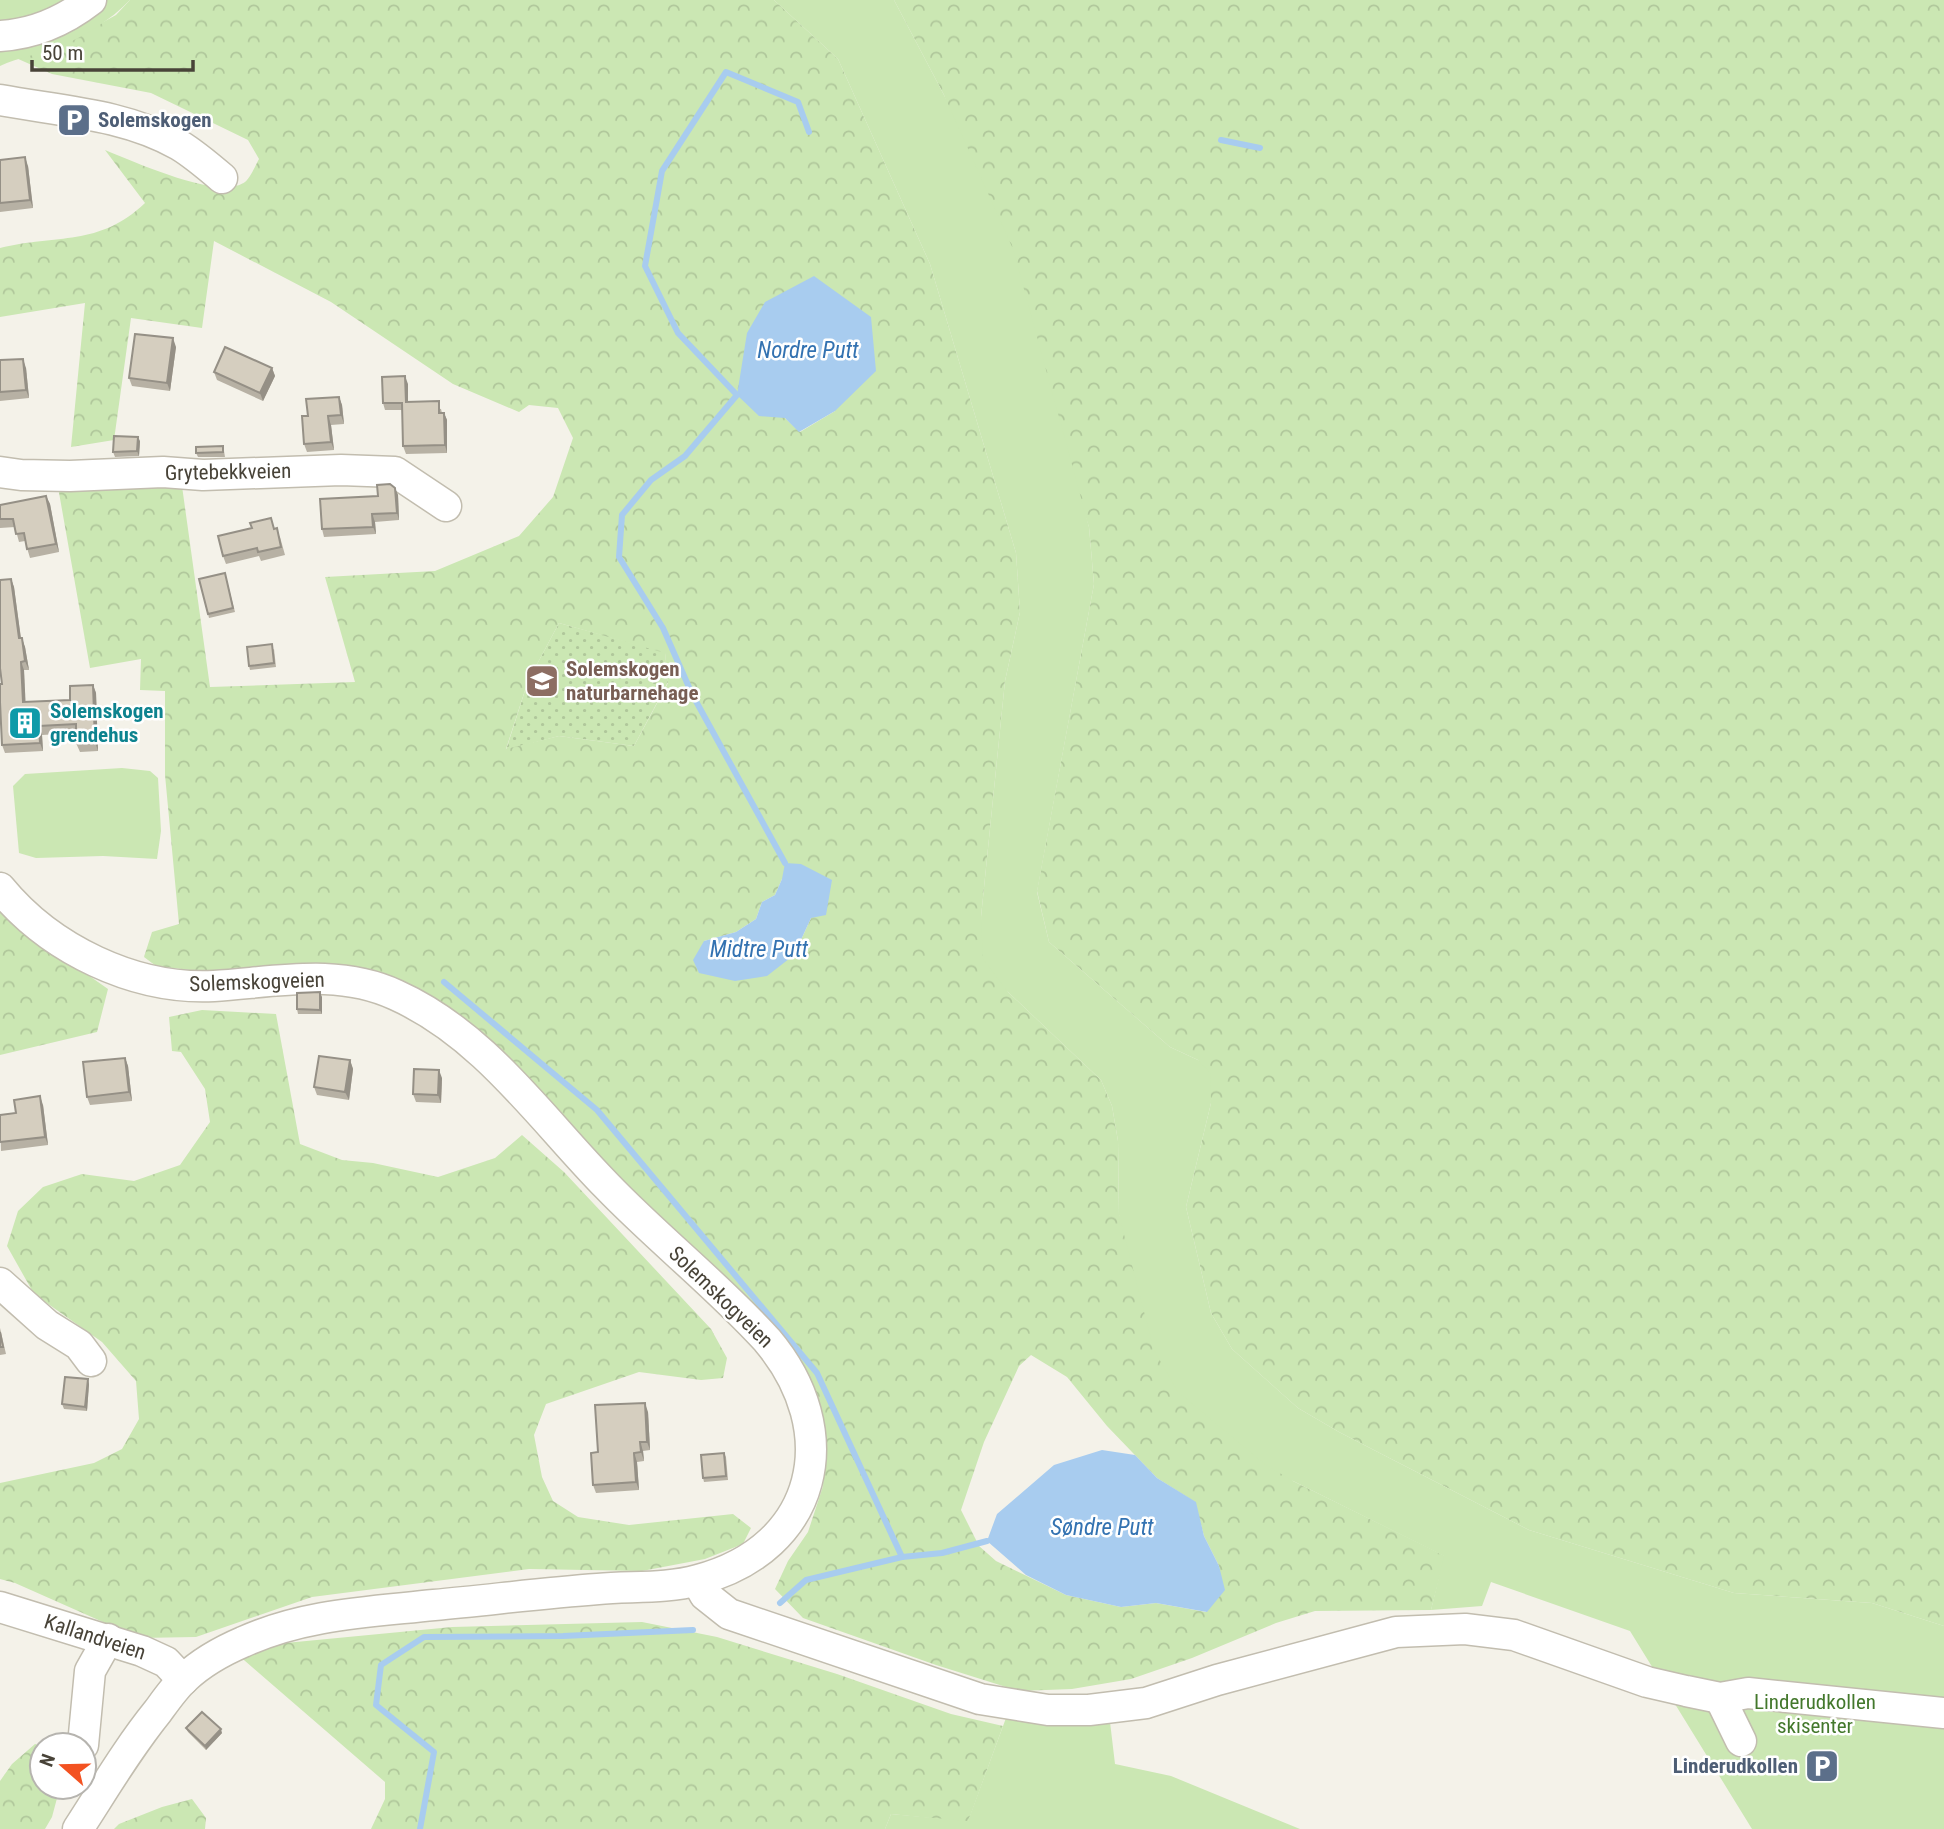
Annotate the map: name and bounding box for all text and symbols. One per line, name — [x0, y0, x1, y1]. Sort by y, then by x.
scale bar — [32, 28, 192, 72]
text: 50 m — [42, 41, 83, 65]
parking icon: Solemskogen — [55, 101, 93, 139]
place label: Solemskogen — [98, 108, 212, 132]
water label: Nordre Putt — [757, 337, 859, 364]
street label: Grytebekkveien — [165, 459, 291, 485]
place label: Solemskogen naturbarnehage — [566, 657, 698, 705]
school or university icon: Solemskogen naturbarnehage — [523, 662, 561, 700]
place label: Solemskogen grendehus — [50, 699, 164, 747]
building icon: Solemskogen grendehus — [6, 704, 44, 742]
water label: Midtre Putt — [710, 936, 809, 963]
street label: Solemskogveien — [189, 968, 325, 996]
street label: Solemskogveien — [664, 1241, 778, 1353]
water label: Søndre Putt — [1050, 1514, 1154, 1541]
street label: Kallandveien — [41, 1609, 149, 1665]
park label: Linderudkollen skisenter — [1754, 1690, 1876, 1738]
north arrow — [28, 1731, 98, 1801]
parking icon: Linderudkollen — [1803, 1747, 1841, 1785]
text: N — [35, 1751, 60, 1770]
place label: Linderudkollen — [1673, 1754, 1798, 1778]

